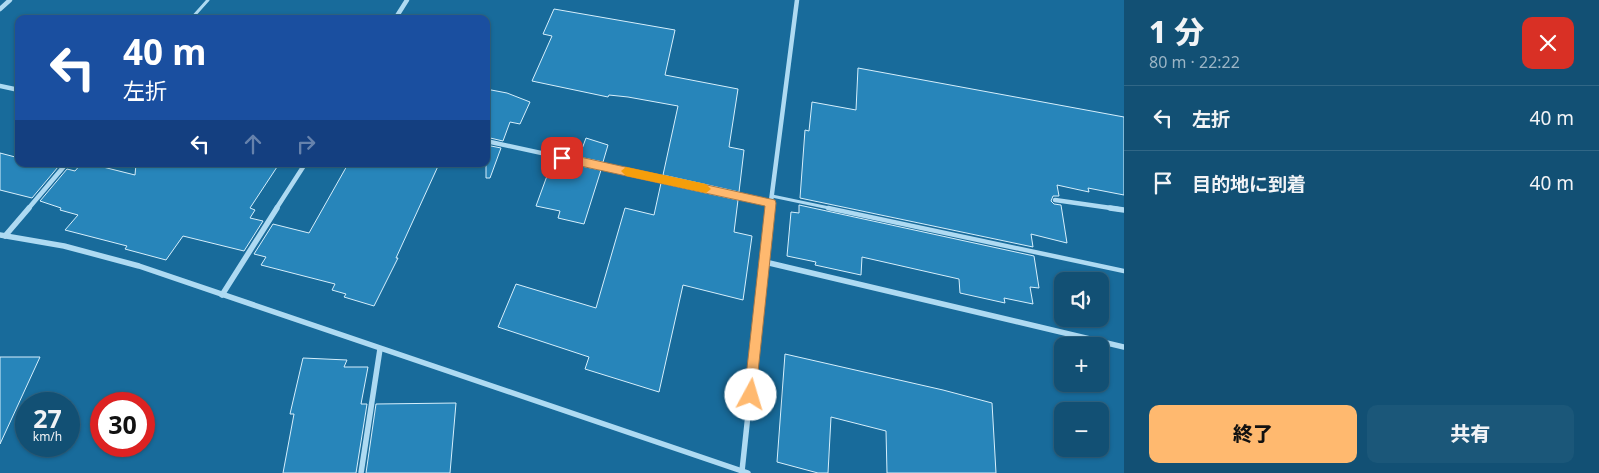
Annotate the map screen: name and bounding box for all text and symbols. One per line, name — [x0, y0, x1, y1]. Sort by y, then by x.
text: 1 分 — [1149, 11, 1204, 52]
button: close — [1522, 17, 1574, 69]
text: 40 m — [123, 28, 206, 75]
icon: left — [40, 35, 105, 100]
text: 80 m · 22:22 — [1149, 51, 1240, 73]
text: 左折 — [123, 75, 167, 105]
icon: left — [1149, 104, 1177, 132]
text: 40 m — [1530, 105, 1574, 131]
text: 左折 — [1192, 106, 1230, 132]
icon: left — [186, 130, 214, 158]
icon: ahead — [239, 130, 267, 158]
icon: right — [292, 130, 320, 158]
pin — [541, 137, 583, 179]
icon: arrive — [548, 144, 576, 172]
icon: arrive — [1149, 169, 1177, 197]
text: 40 m — [1530, 170, 1574, 196]
text: 目的地に到着 — [1192, 171, 1306, 197]
map controls — [1054, 272, 1109, 457]
button: sound — [1054, 272, 1109, 327]
button: + — [1054, 337, 1109, 392]
position arrow — [724, 368, 776, 420]
speed limit sign: 30 — [90, 392, 155, 457]
text: 27 — [33, 401, 62, 435]
button: − — [1054, 402, 1109, 457]
button: 終了 — [1149, 405, 1357, 463]
button: 共有 — [1367, 405, 1574, 463]
text: km/h — [33, 428, 62, 445]

